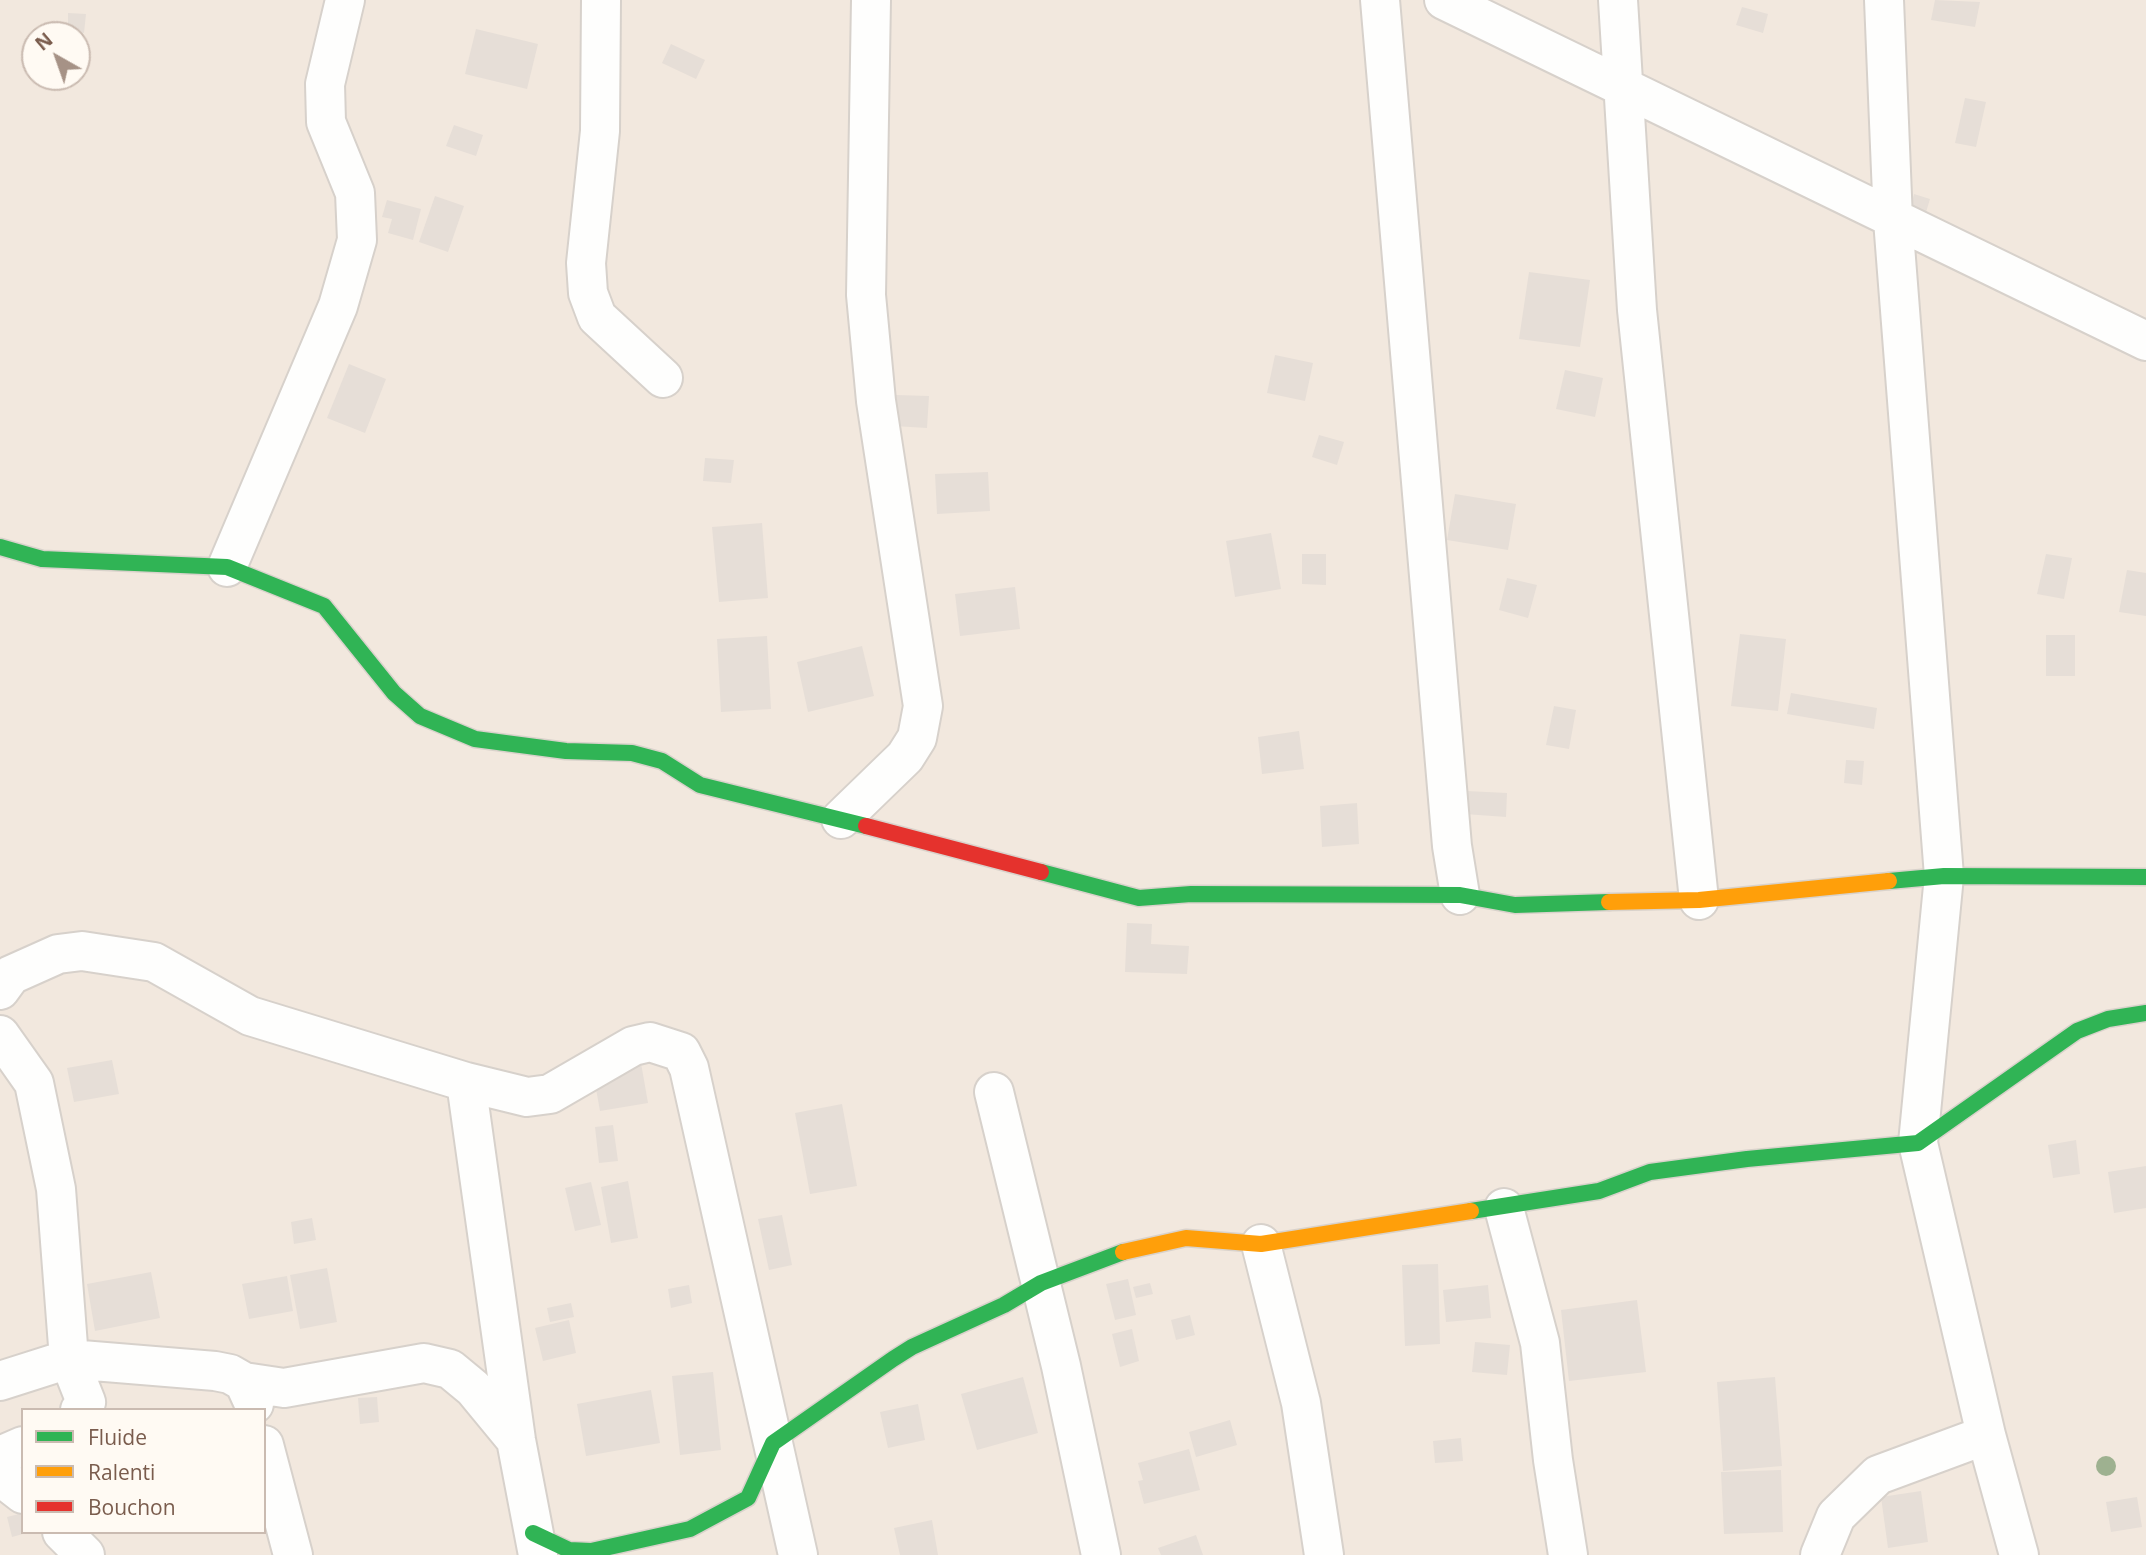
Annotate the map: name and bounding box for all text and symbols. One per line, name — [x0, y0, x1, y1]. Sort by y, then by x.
north arrow — [21, 21, 91, 91]
text: N — [30, 27, 58, 56]
legend — [21, 1408, 266, 1534]
text: Fluide — [88, 1423, 147, 1451]
text: Ralenti — [88, 1458, 155, 1486]
text: Bouchon — [88, 1493, 176, 1521]

